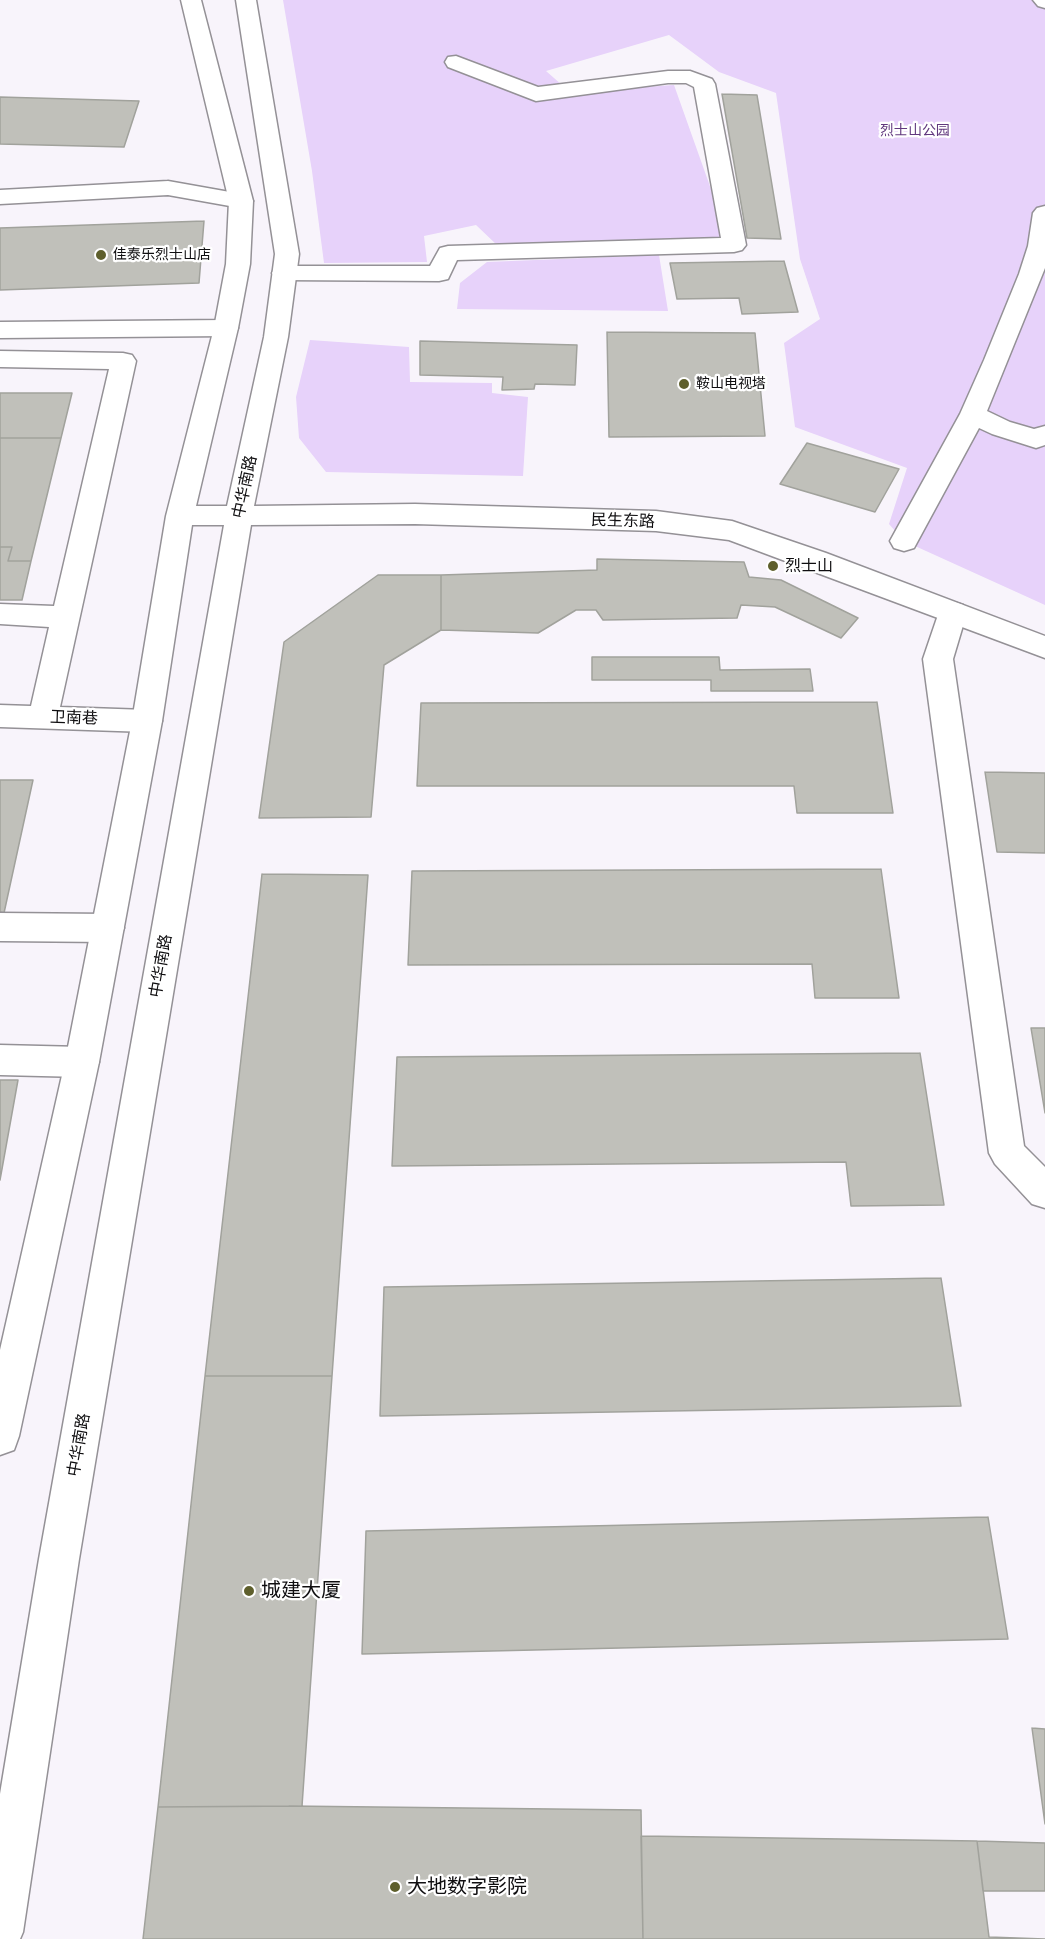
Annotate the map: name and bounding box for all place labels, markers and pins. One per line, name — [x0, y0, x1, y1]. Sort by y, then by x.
place label: 佳泰乐烈士山店 — [113, 247, 211, 263]
marker: 佳泰乐烈士山店 — [94, 248, 108, 262]
place label: 鞍山电视塔 — [696, 376, 766, 392]
marker: 鞍山电视塔 — [677, 377, 691, 391]
place label: 烈士山 — [785, 556, 833, 576]
marker: 烈士山 — [766, 559, 780, 573]
place label: 城建大厦 — [261, 1579, 341, 1603]
marker: 城建大厦 — [242, 1584, 256, 1598]
place label: 大地数字影院 — [407, 1875, 527, 1899]
marker: 大地数字影院 — [388, 1880, 402, 1894]

